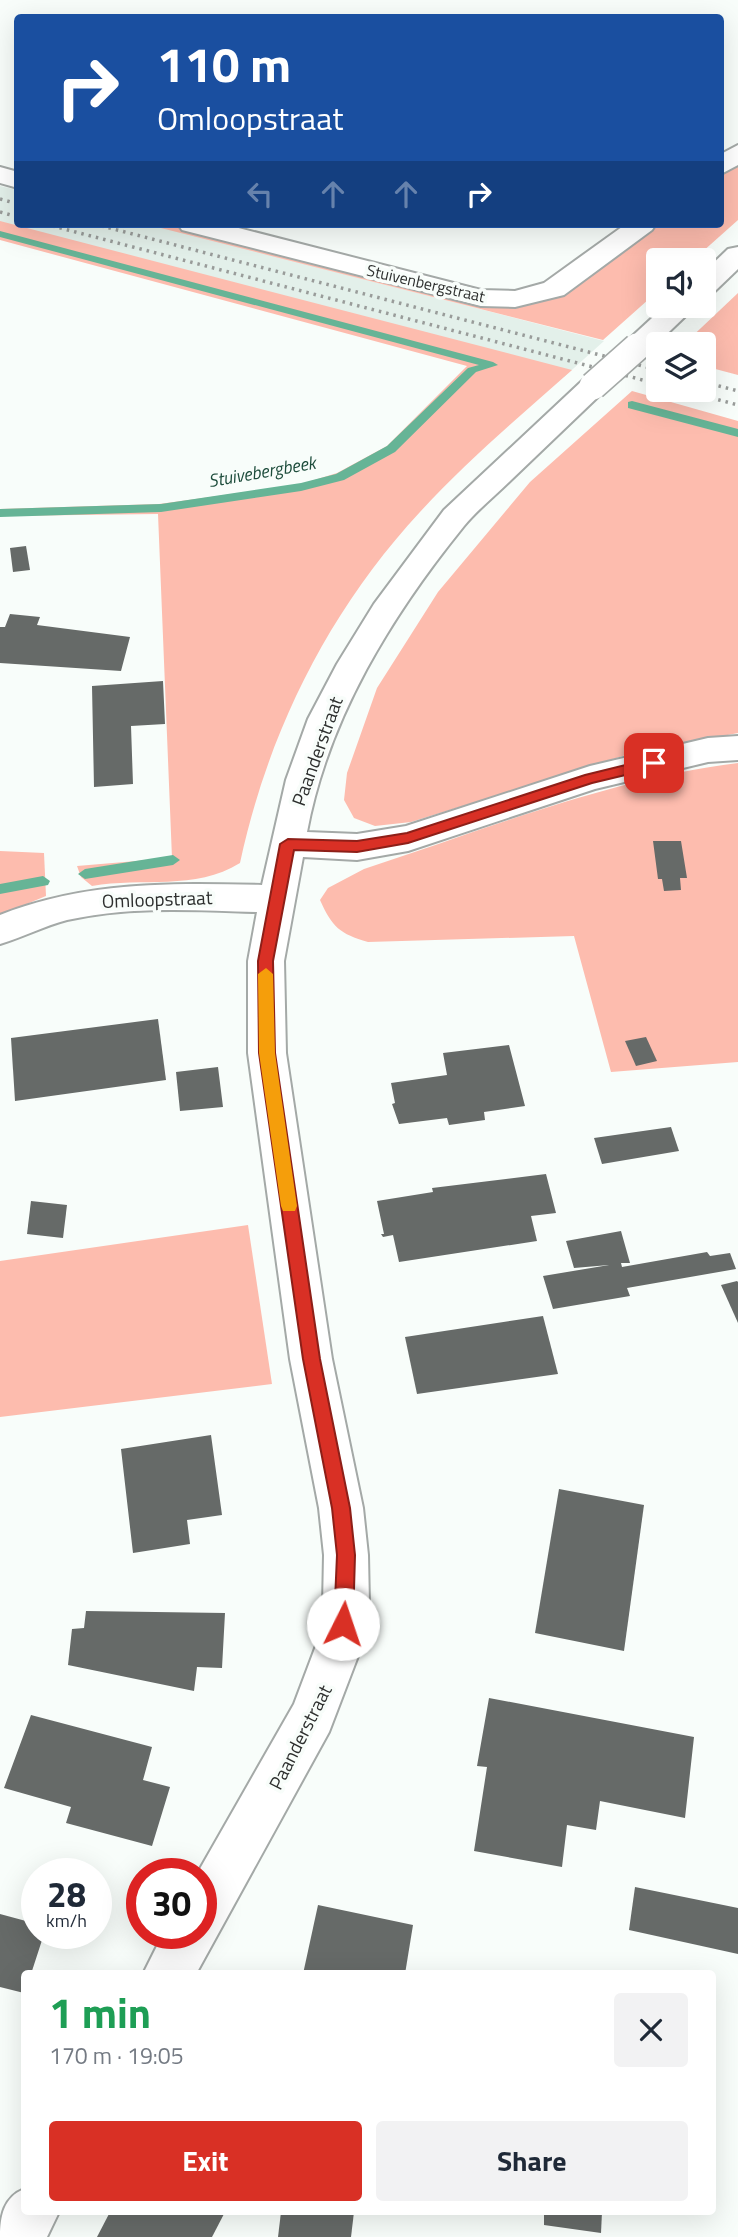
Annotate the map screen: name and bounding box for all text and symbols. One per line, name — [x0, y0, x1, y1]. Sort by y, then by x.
text: 110 m — [157, 26, 291, 101]
icon: right — [42, 42, 133, 133]
text: Omloopstraat — [157, 94, 343, 142]
icon: left — [241, 175, 279, 213]
icon: ahead — [314, 175, 352, 213]
icon: ahead — [387, 175, 425, 213]
icon: right — [460, 175, 498, 213]
map controls — [646, 248, 716, 402]
button: sound — [646, 248, 716, 318]
street label: Stuivenbergstraat — [364, 258, 488, 308]
button: layers — [646, 332, 716, 402]
water label: Stuivebergbeek — [206, 448, 320, 494]
street label: Paanderstraat — [283, 692, 350, 810]
pin — [624, 733, 684, 793]
icon: arrive — [635, 744, 673, 782]
street label: Omloopstraat — [101, 882, 213, 915]
position arrow — [306, 1587, 380, 1661]
street label: Paanderstraat — [261, 1679, 339, 1794]
speed limit sign: 30 — [126, 1858, 217, 1949]
text: 28 — [47, 1867, 86, 1921]
text: km/h — [46, 1907, 87, 1934]
text: 1 min — [49, 1980, 151, 2044]
button: close — [614, 1993, 688, 2067]
text: 170 m · 19:05 — [49, 2038, 184, 2073]
button: Exit — [49, 2121, 362, 2201]
button: Share — [376, 2121, 688, 2201]

